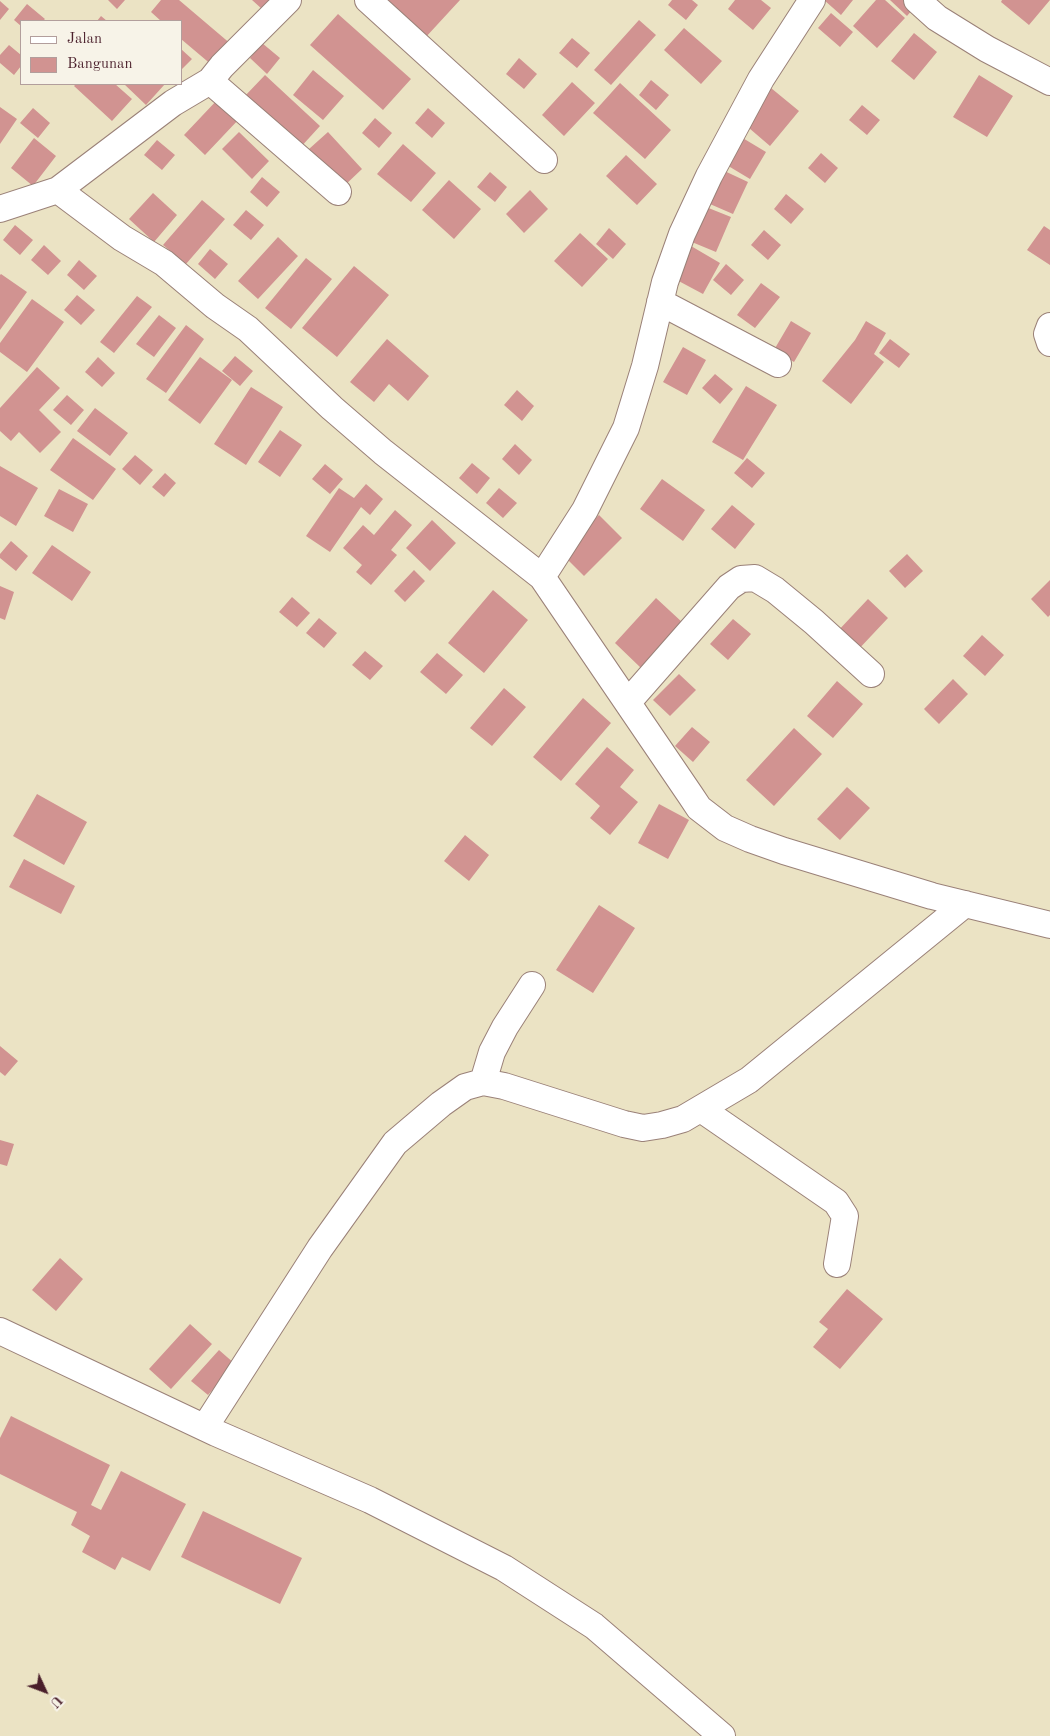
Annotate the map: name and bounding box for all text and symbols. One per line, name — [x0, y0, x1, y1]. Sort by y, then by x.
legend — [20, 20, 182, 85]
text: Jalan — [67, 32, 102, 47]
text: Bangunan — [67, 57, 133, 72]
north arrow — [20, 1666, 70, 1716]
text: U — [47, 1692, 65, 1710]

